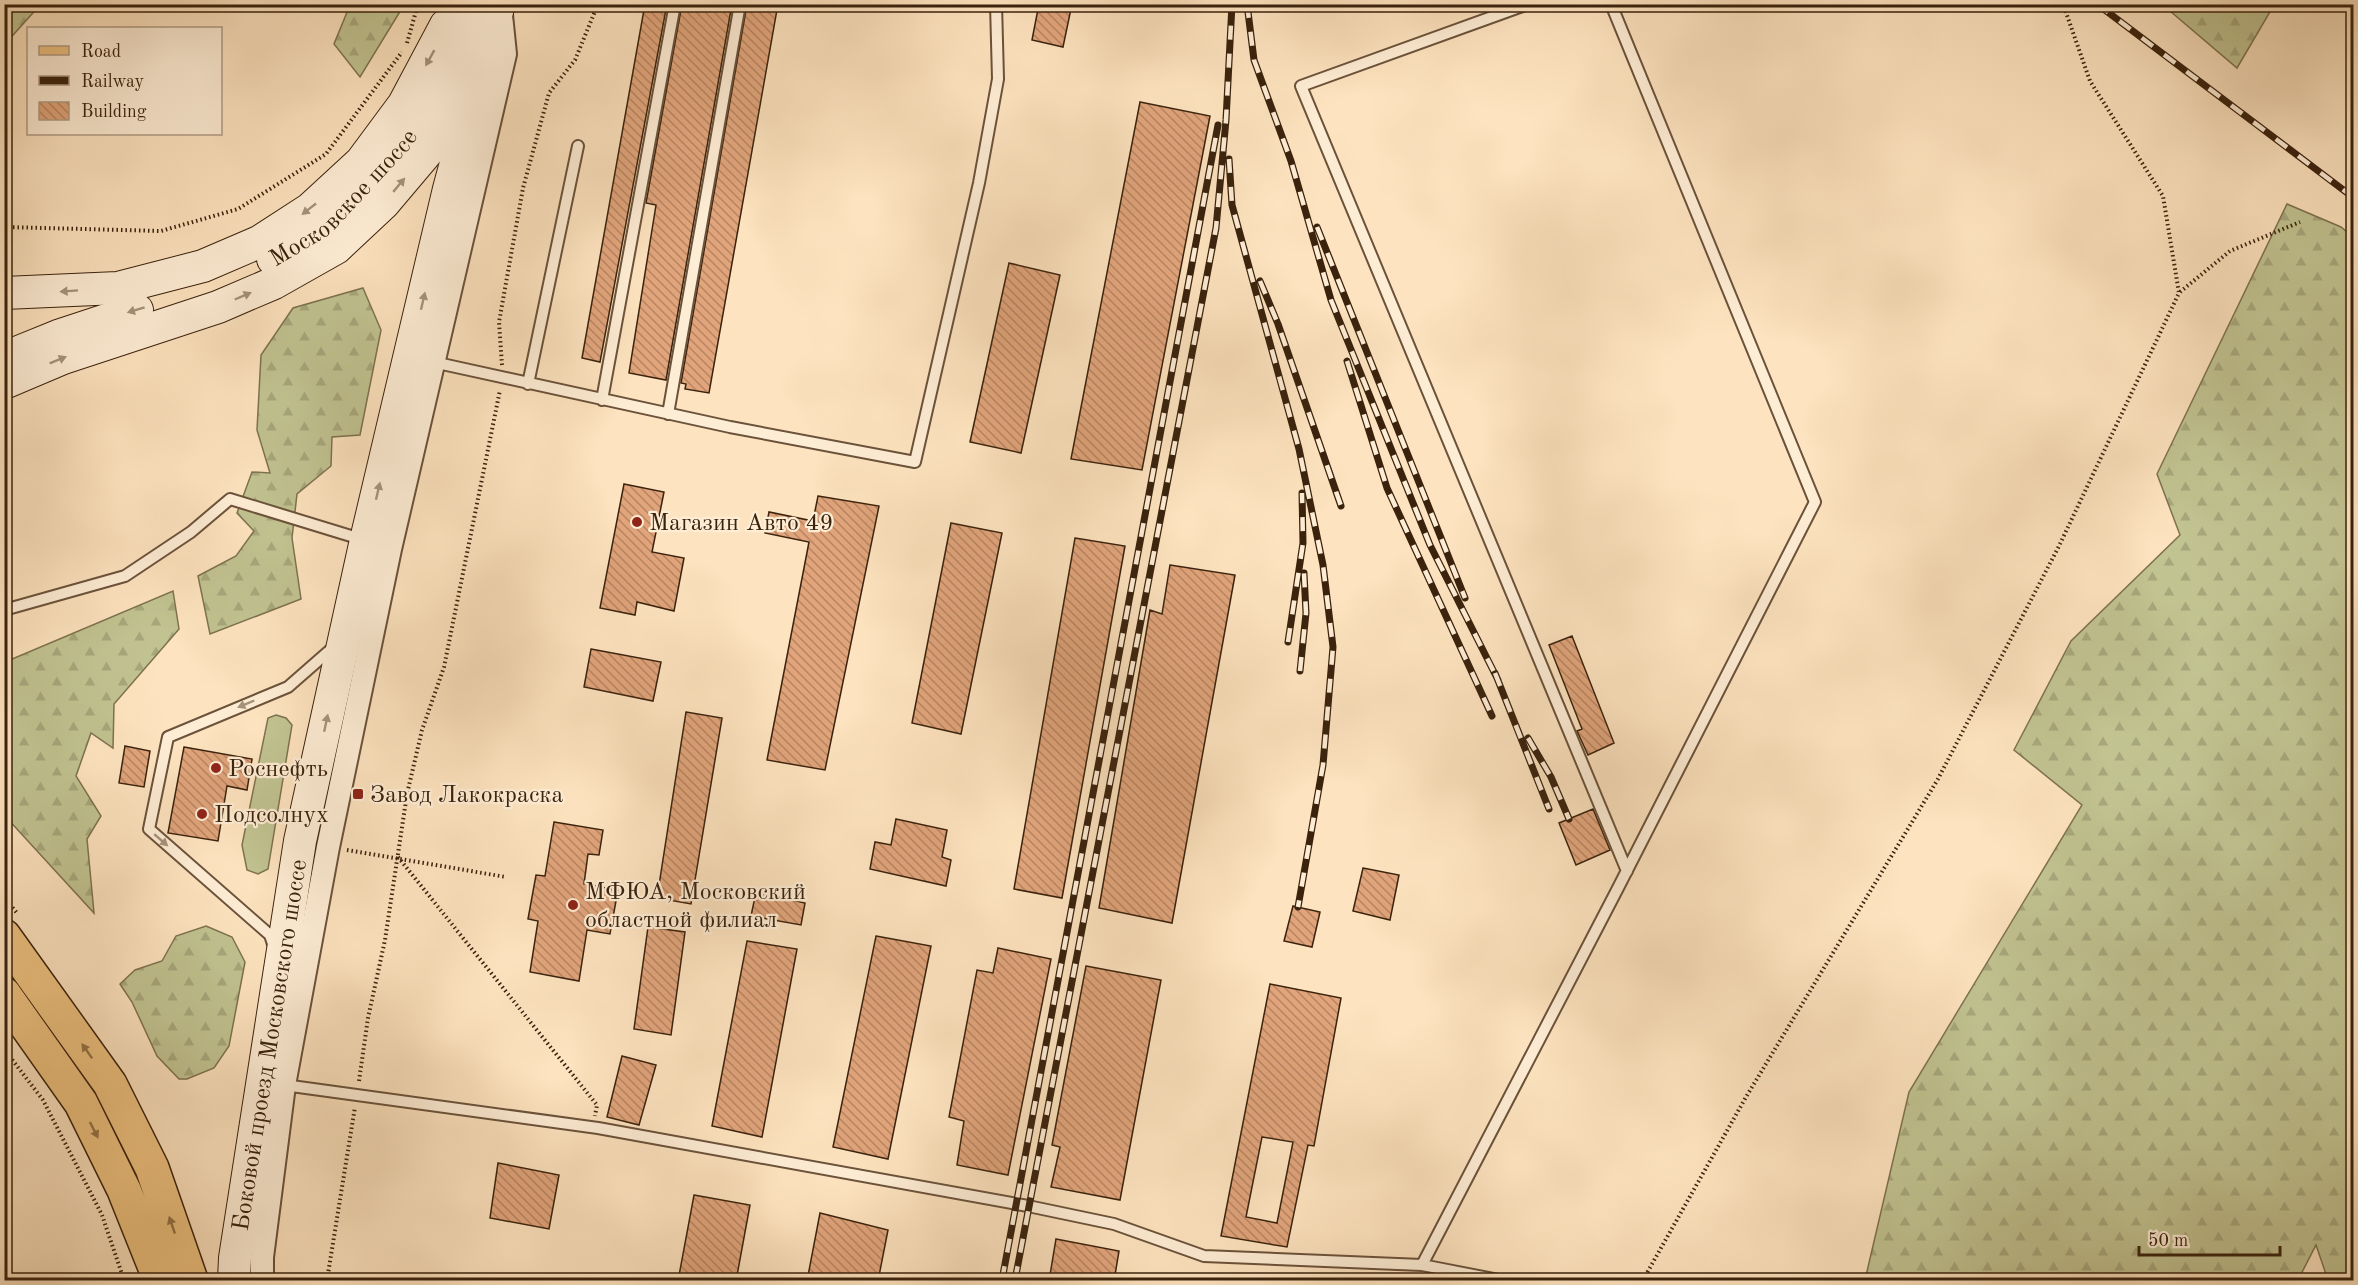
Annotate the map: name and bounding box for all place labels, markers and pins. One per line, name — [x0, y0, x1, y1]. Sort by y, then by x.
place label: Магазин Авто 49 — [649, 512, 833, 536]
marker: Магазин Авто 49 — [630, 515, 644, 529]
place label: Роснефть — [228, 758, 328, 782]
marker: Роснефть — [209, 761, 223, 775]
place label: Завод Лакокраска — [370, 784, 563, 808]
marker: Завод Лакокраска — [351, 787, 365, 801]
place label: Подсолнух — [214, 804, 329, 828]
marker: Подсолнух — [195, 807, 209, 821]
place label: МФЮА, Московский областной филиал — [585, 881, 806, 933]
marker: МФЮА, Московский областной филиал — [566, 898, 580, 912]

